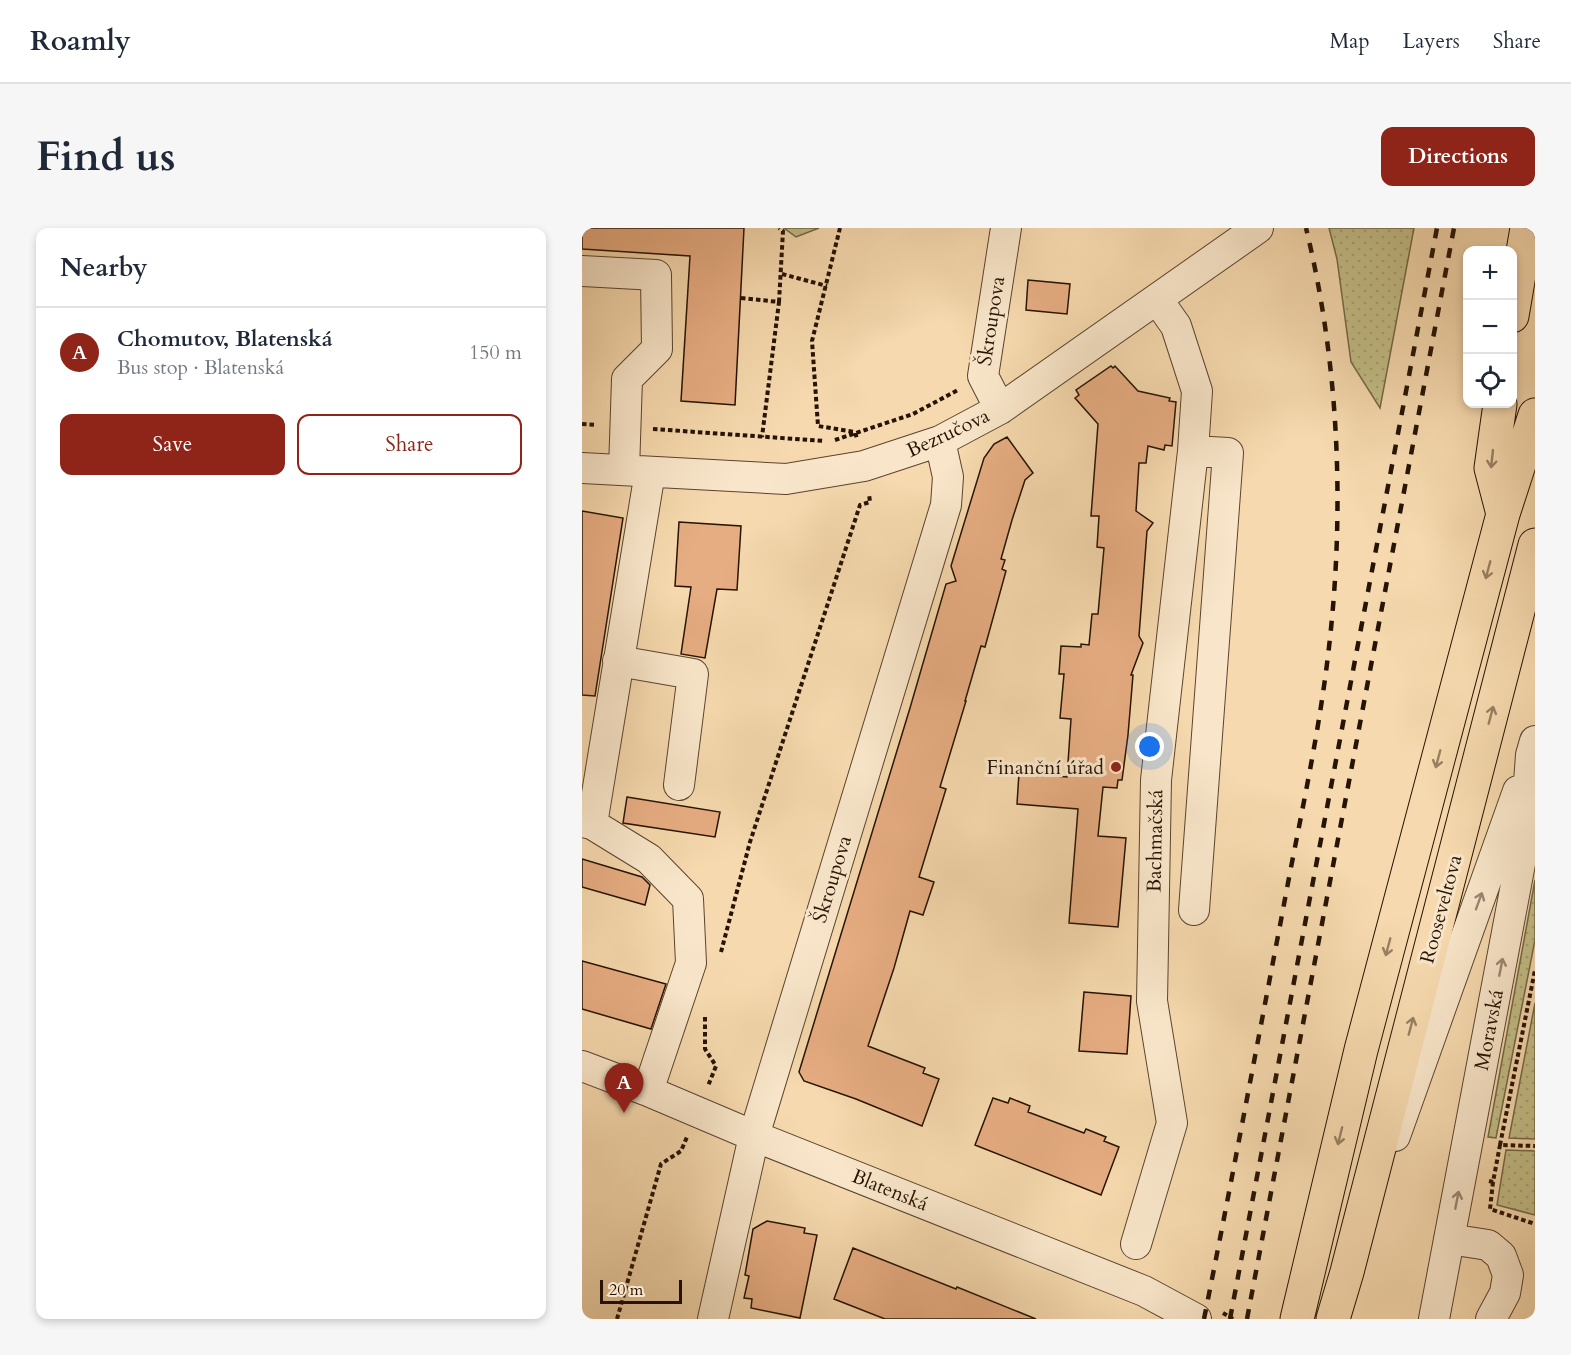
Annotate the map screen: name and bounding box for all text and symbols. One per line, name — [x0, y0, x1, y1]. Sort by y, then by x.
text: Roamly — [30, 22, 131, 60]
text: Map — [1330, 27, 1370, 56]
text: Layers — [1403, 27, 1460, 56]
text: Share — [1493, 27, 1541, 56]
button: Directions — [1381, 127, 1535, 186]
text: Find us — [36, 128, 176, 185]
map controls — [1463, 246, 1517, 408]
button: + — [1463, 246, 1517, 300]
text: Nearby — [60, 250, 148, 285]
street label: Škroupova — [971, 274, 1011, 368]
button: − — [1463, 300, 1517, 354]
text: Chomutov, Blatenská — [117, 324, 333, 354]
text: A — [72, 339, 87, 366]
text: 150 m — [469, 339, 522, 366]
text: Bus stop · Blatenská — [117, 354, 284, 381]
button: locate — [1463, 354, 1517, 408]
street label: Bezručova — [902, 402, 994, 464]
button: Save — [60, 414, 285, 475]
button: Share — [297, 414, 522, 475]
one-way arrow — [1487, 449, 1498, 469]
one-way arrow — [1482, 560, 1493, 579]
one-way arrow — [1486, 706, 1497, 725]
your location — [1135, 732, 1164, 761]
one-way arrow — [1432, 749, 1443, 768]
place label: Finanční úřad — [987, 754, 1104, 781]
marker: Finanční úřad — [1109, 760, 1123, 774]
street label: Bachmačská — [1141, 789, 1169, 893]
street label: Škroupova — [806, 832, 858, 926]
street label: Rooseveltova — [1414, 851, 1469, 966]
one-way arrow — [1475, 892, 1486, 911]
one-way arrow — [1382, 937, 1393, 956]
one-way arrow — [1496, 957, 1507, 977]
street label: Moravská — [1468, 987, 1510, 1073]
one-way arrow — [1405, 1017, 1417, 1036]
pin: A — [604, 1064, 644, 1113]
one-way arrow — [1333, 1126, 1345, 1145]
street label: Blatenská — [848, 1162, 933, 1218]
one-way arrow — [1452, 1190, 1463, 1210]
scale bar — [600, 1277, 682, 1304]
text: 20 m — [609, 1279, 643, 1301]

